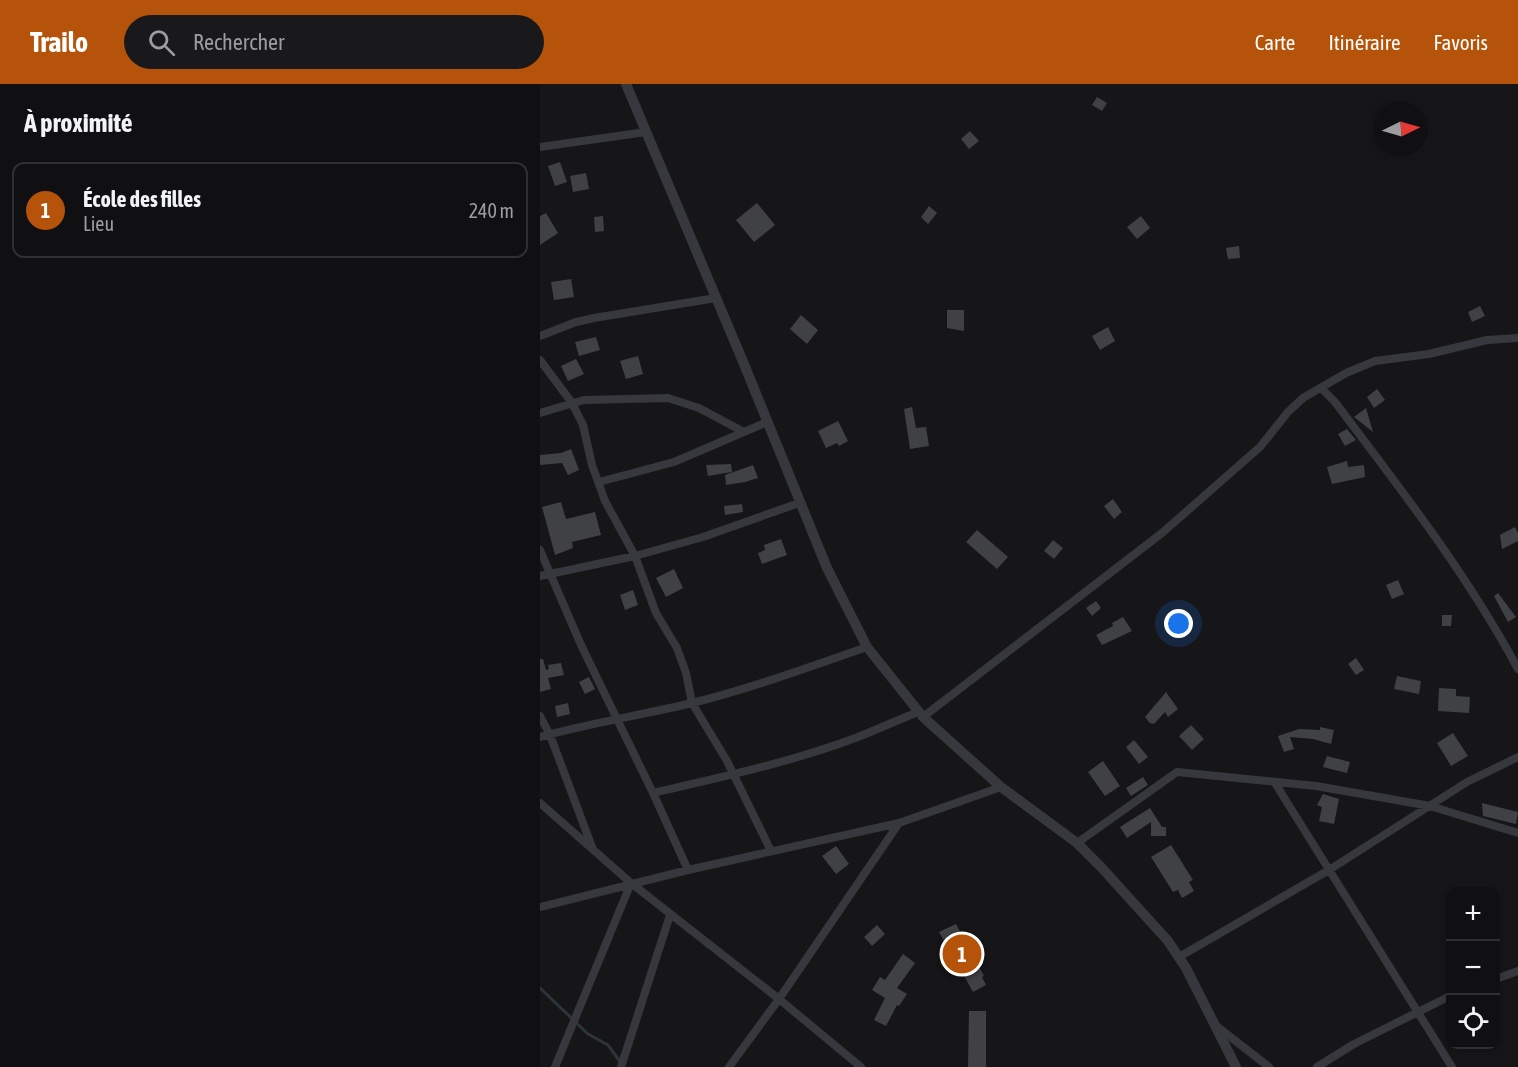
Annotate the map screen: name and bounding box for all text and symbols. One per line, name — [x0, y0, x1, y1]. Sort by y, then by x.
search box — [124, 15, 544, 69]
text: Trailo — [30, 26, 88, 58]
icon: search — [145, 26, 178, 59]
text: Rechercher — [193, 29, 285, 55]
text: Carte — [1255, 30, 1295, 54]
text: Itinéraire — [1328, 30, 1400, 54]
text: Favoris — [1433, 30, 1488, 54]
north arrow — [1374, 102, 1428, 156]
text: À proximité — [24, 108, 132, 138]
text: École des filles — [83, 186, 201, 212]
text: 1 — [41, 199, 50, 222]
text: 240 m — [469, 199, 514, 222]
text: Lieu — [83, 212, 114, 235]
your location — [1164, 609, 1193, 638]
map controls — [1446, 887, 1500, 1049]
button: + — [1446, 887, 1500, 941]
pin: 1 — [942, 932, 982, 976]
button: − — [1446, 941, 1500, 995]
button: locate — [1446, 995, 1500, 1049]

